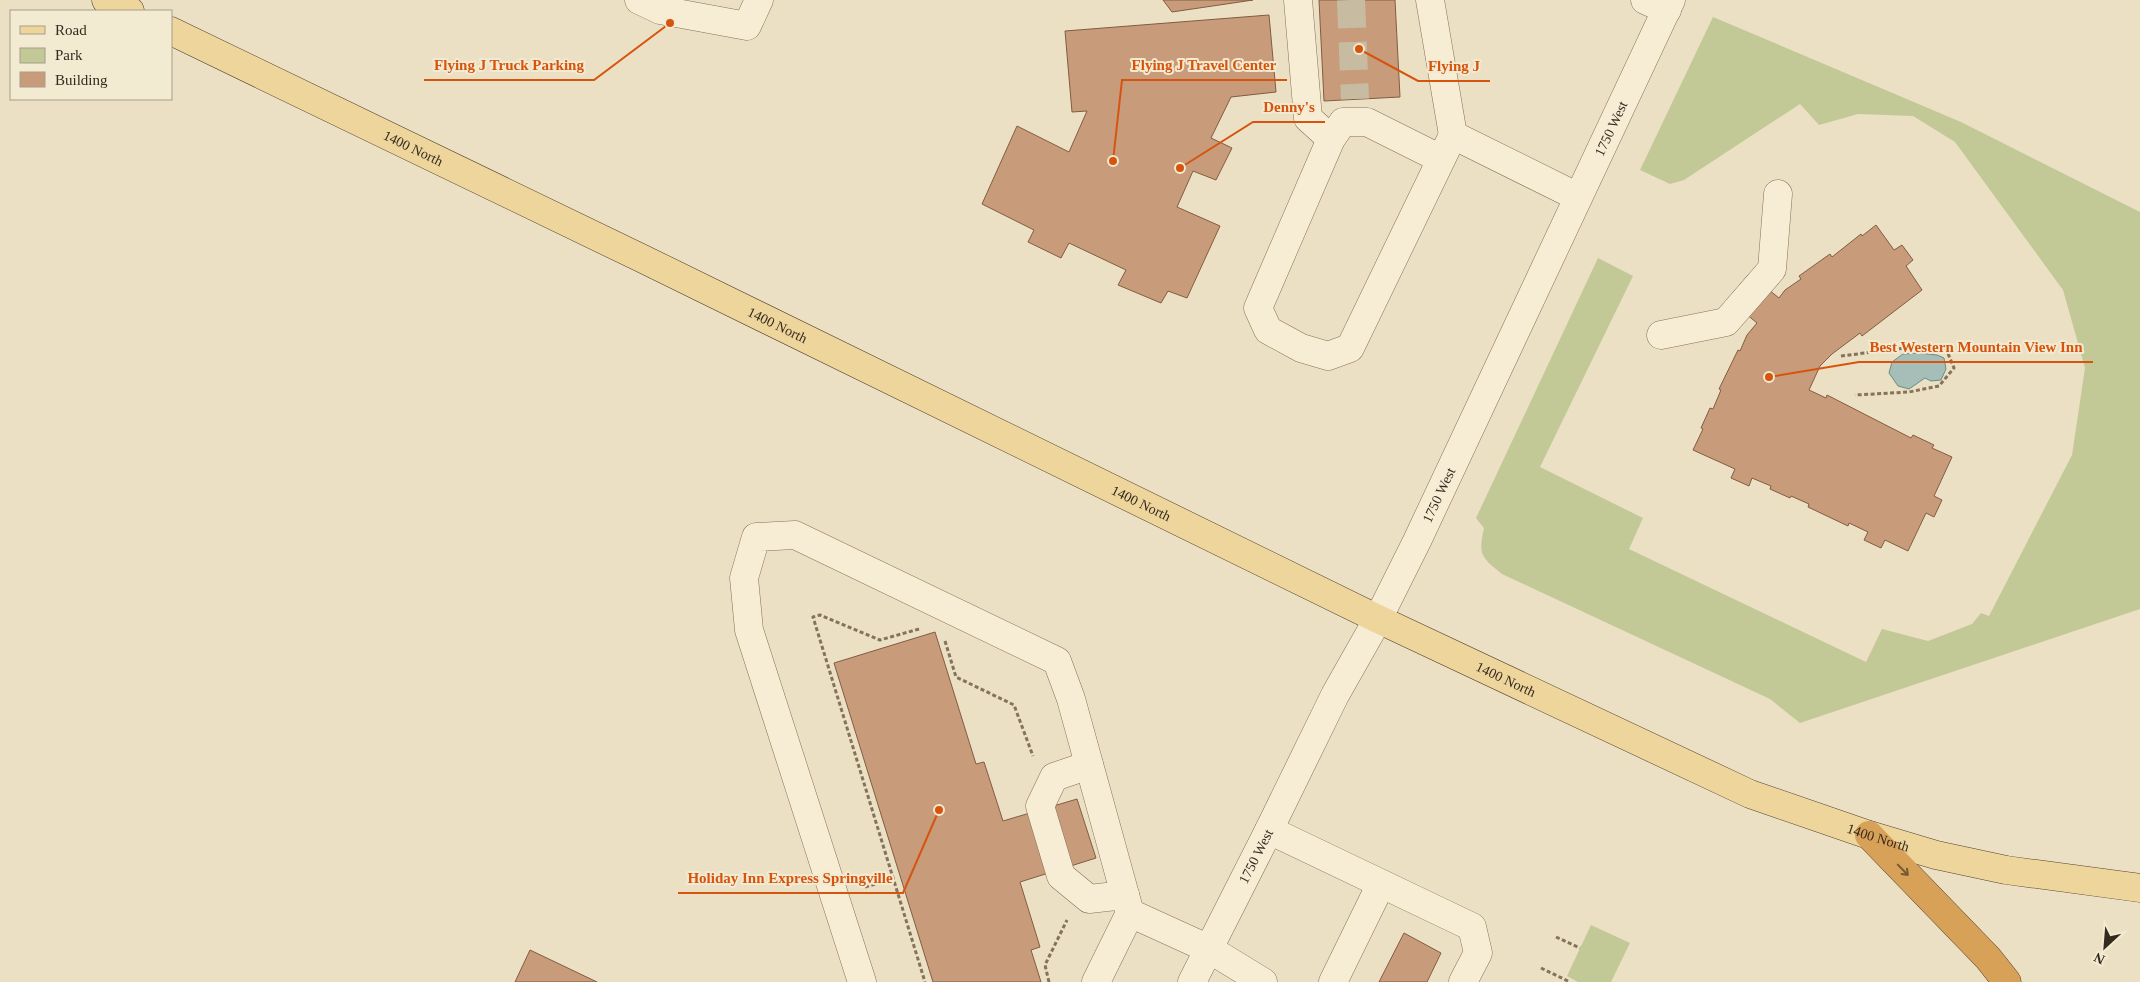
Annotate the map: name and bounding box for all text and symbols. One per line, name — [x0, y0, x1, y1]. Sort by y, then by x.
legend — [10, 10, 172, 100]
text: Road — [55, 22, 87, 38]
text: Park — [55, 47, 83, 63]
callout: Flying J Truck Parking — [424, 50, 594, 80]
callout: Flying J Travel Center — [1122, 50, 1287, 80]
callout: Flying J — [1418, 51, 1490, 81]
text: Flying J Truck Parking — [434, 57, 584, 73]
text: Flying J Travel Center — [1132, 57, 1277, 73]
text: Flying J — [1428, 58, 1481, 74]
text: Building — [55, 72, 108, 88]
callout: Denny's — [1253, 92, 1325, 122]
text: Denny's — [1263, 99, 1315, 115]
street label: 1750 West — [1592, 99, 1631, 158]
street label: 1400 North — [381, 128, 445, 169]
street label: 1400 North — [745, 304, 809, 346]
callout: Best Western Mountain View Inn — [1859, 332, 2093, 362]
text: Best Western Mountain View Inn — [1869, 339, 2083, 355]
street label: 1750 West — [1420, 465, 1458, 525]
street label: 1400 North — [1109, 483, 1173, 524]
street label: 1400 North — [1473, 659, 1538, 700]
street label: 1400 North — [1845, 821, 1911, 855]
street label: 1750 West — [1236, 827, 1276, 886]
callout: Holiday Inn Express Springville — [678, 863, 903, 893]
one-way arrow — [1897, 864, 1909, 876]
text: Holiday Inn Express Springville — [687, 870, 893, 886]
north arrow — [2080, 922, 2130, 972]
text: N — [2092, 949, 2107, 967]

